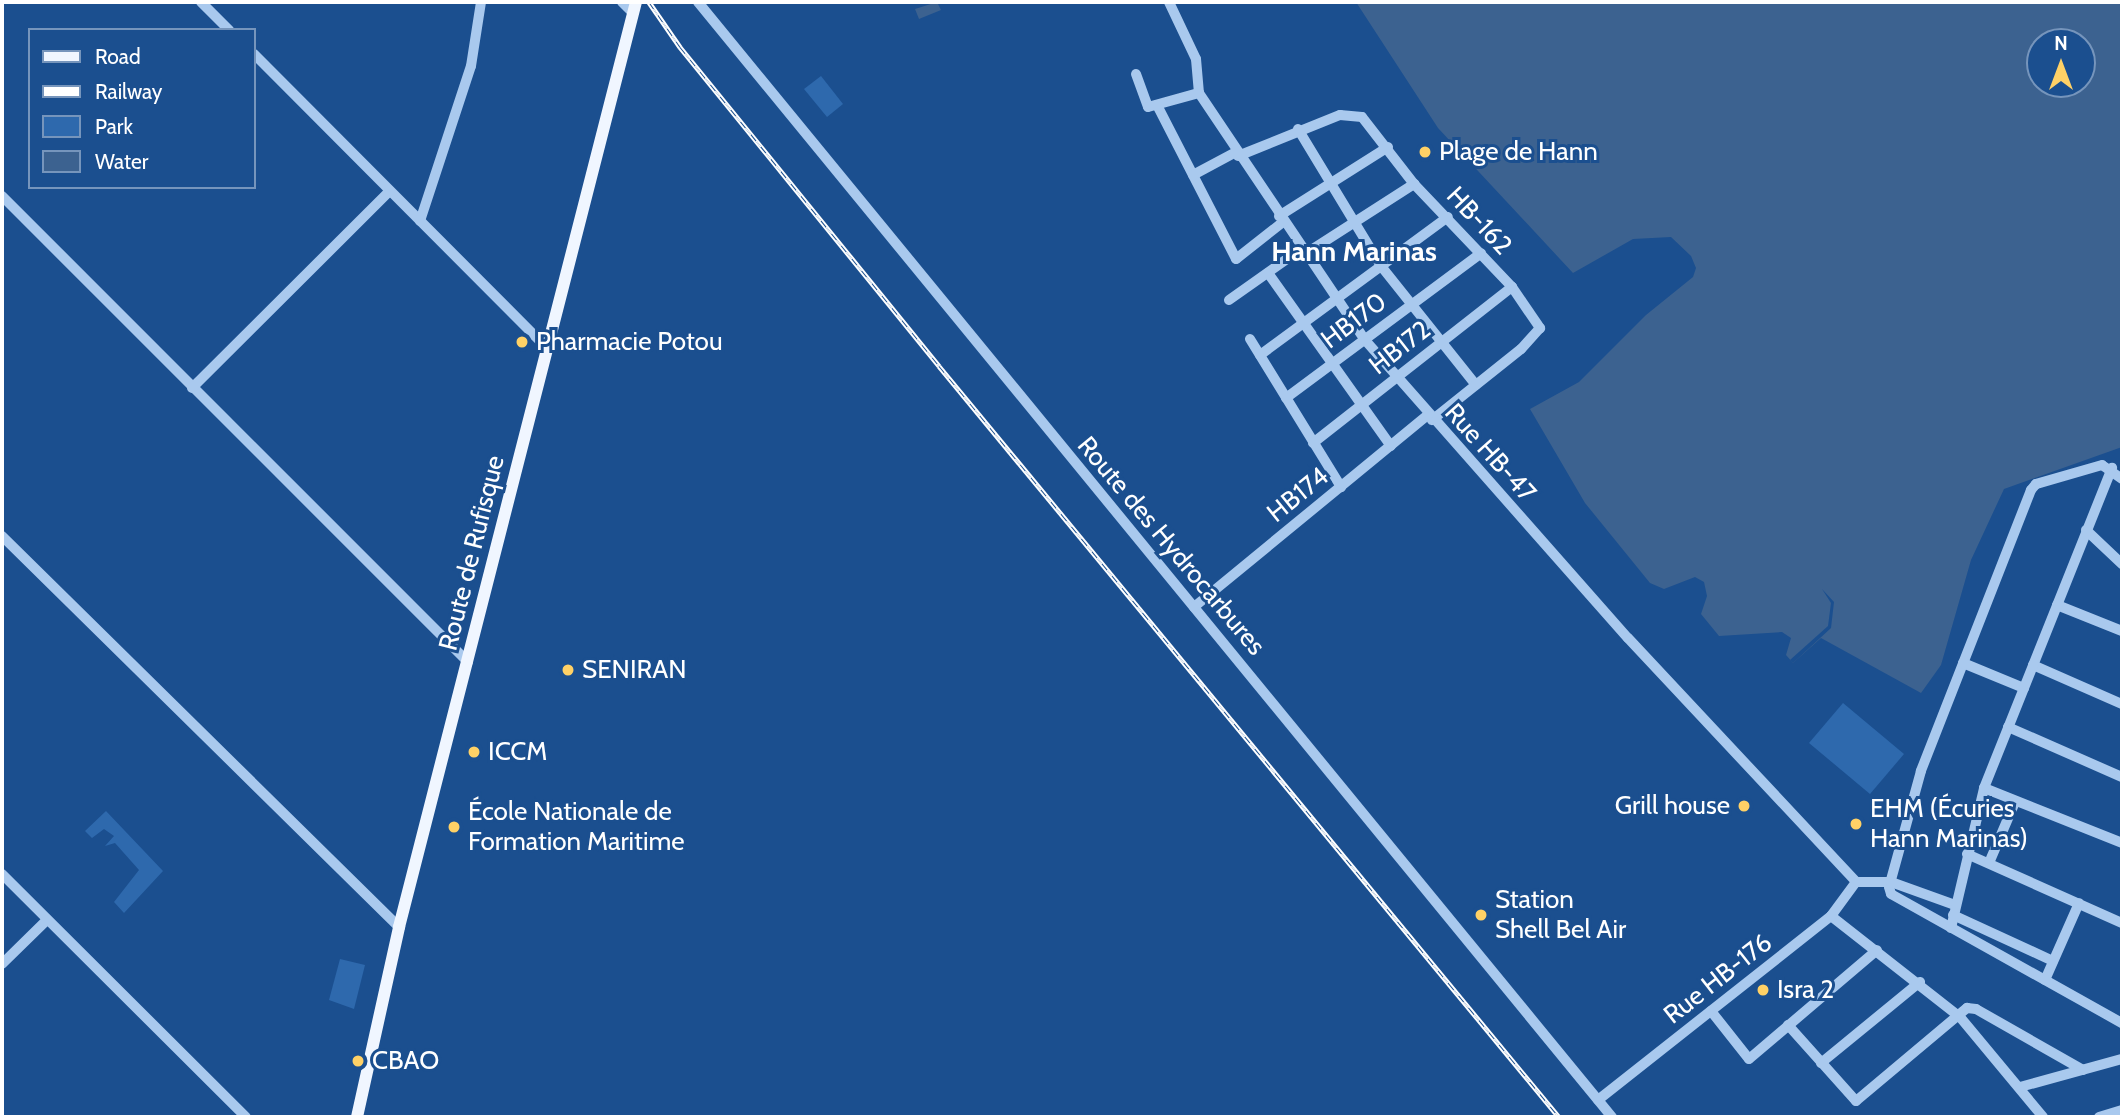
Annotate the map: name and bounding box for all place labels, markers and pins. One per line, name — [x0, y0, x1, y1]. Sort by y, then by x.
place label: Plage de Hann — [1439, 136, 1598, 168]
marker: Plage de Hann — [1417, 144, 1433, 160]
place label: Pharmacie Potou — [536, 326, 723, 358]
marker: Pharmacie Potou — [514, 334, 530, 350]
place label: SENIRAN — [582, 654, 687, 686]
marker: SENIRAN — [560, 662, 576, 678]
place label: ICCM — [488, 736, 547, 768]
marker: ICCM — [466, 744, 482, 760]
place label: Grill house — [1615, 790, 1730, 822]
place label: EHM (Écuries Hann Marinas) — [1870, 793, 2028, 854]
place label: École Nationale de Formation Maritime — [468, 796, 685, 858]
marker: Grill house — [1736, 798, 1752, 814]
marker: EHM (Écuries Hann Marinas) — [1848, 816, 1864, 832]
marker: École Nationale de Formation Maritime — [446, 819, 462, 835]
place label: Station Shell Bel Air — [1495, 884, 1626, 946]
marker: Station Shell Bel Air — [1473, 907, 1489, 923]
place label: Isra 2 — [1777, 974, 1834, 1006]
marker: Isra 2 — [1755, 982, 1771, 998]
place label: CBAO — [372, 1045, 439, 1077]
marker: CBAO — [350, 1053, 366, 1069]

